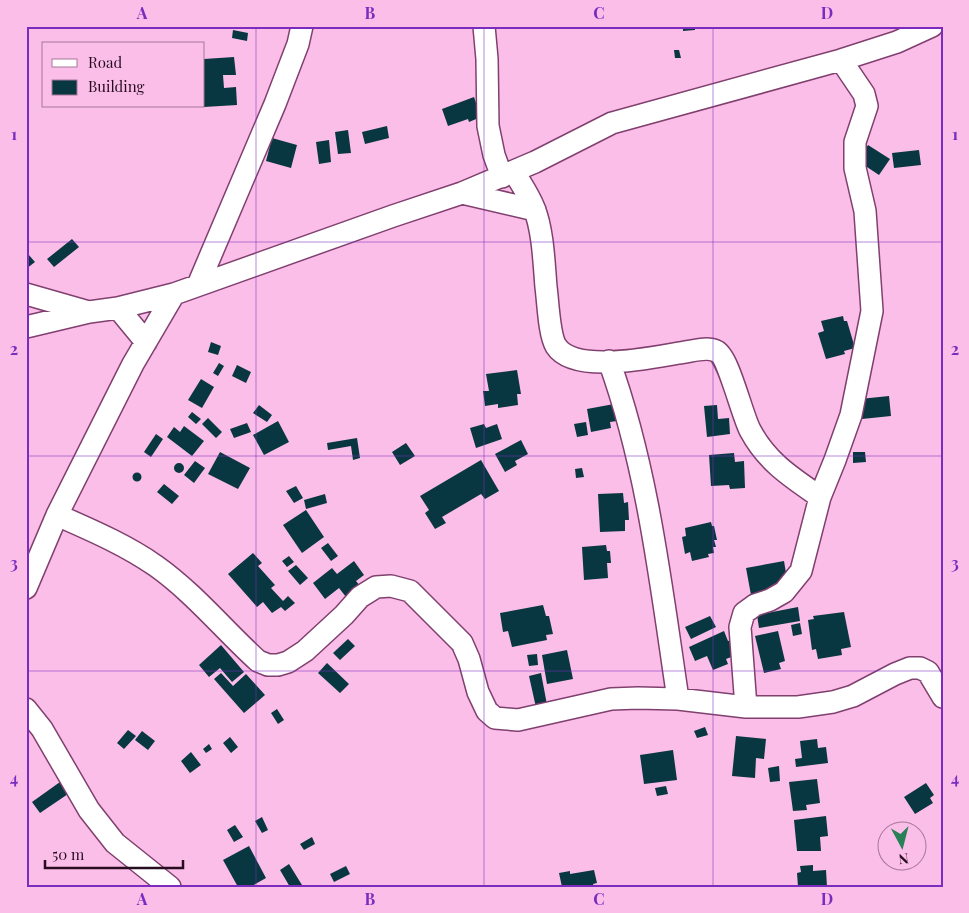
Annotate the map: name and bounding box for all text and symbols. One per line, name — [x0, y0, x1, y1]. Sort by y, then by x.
text: A — [136, 2, 148, 23]
text: B — [365, 2, 376, 23]
text: C — [593, 2, 605, 23]
text: D — [821, 2, 833, 23]
legend — [42, 42, 205, 108]
text: Road — [88, 52, 122, 72]
text: Building — [88, 76, 145, 96]
text: 1 — [11, 123, 17, 144]
text: 1 — [952, 123, 958, 144]
text: 2 — [10, 338, 18, 359]
text: 2 — [951, 338, 959, 359]
text: 3 — [10, 552, 18, 573]
text: 3 — [951, 552, 959, 573]
text: 4 — [10, 767, 18, 788]
text: 4 — [951, 767, 959, 788]
north arrow — [876, 820, 926, 870]
scale bar — [45, 838, 182, 870]
text: 50 m — [52, 844, 85, 864]
text: N — [897, 849, 910, 869]
text: A — [136, 888, 148, 909]
text: B — [365, 888, 376, 909]
text: C — [593, 888, 605, 909]
text: D — [821, 888, 833, 909]

